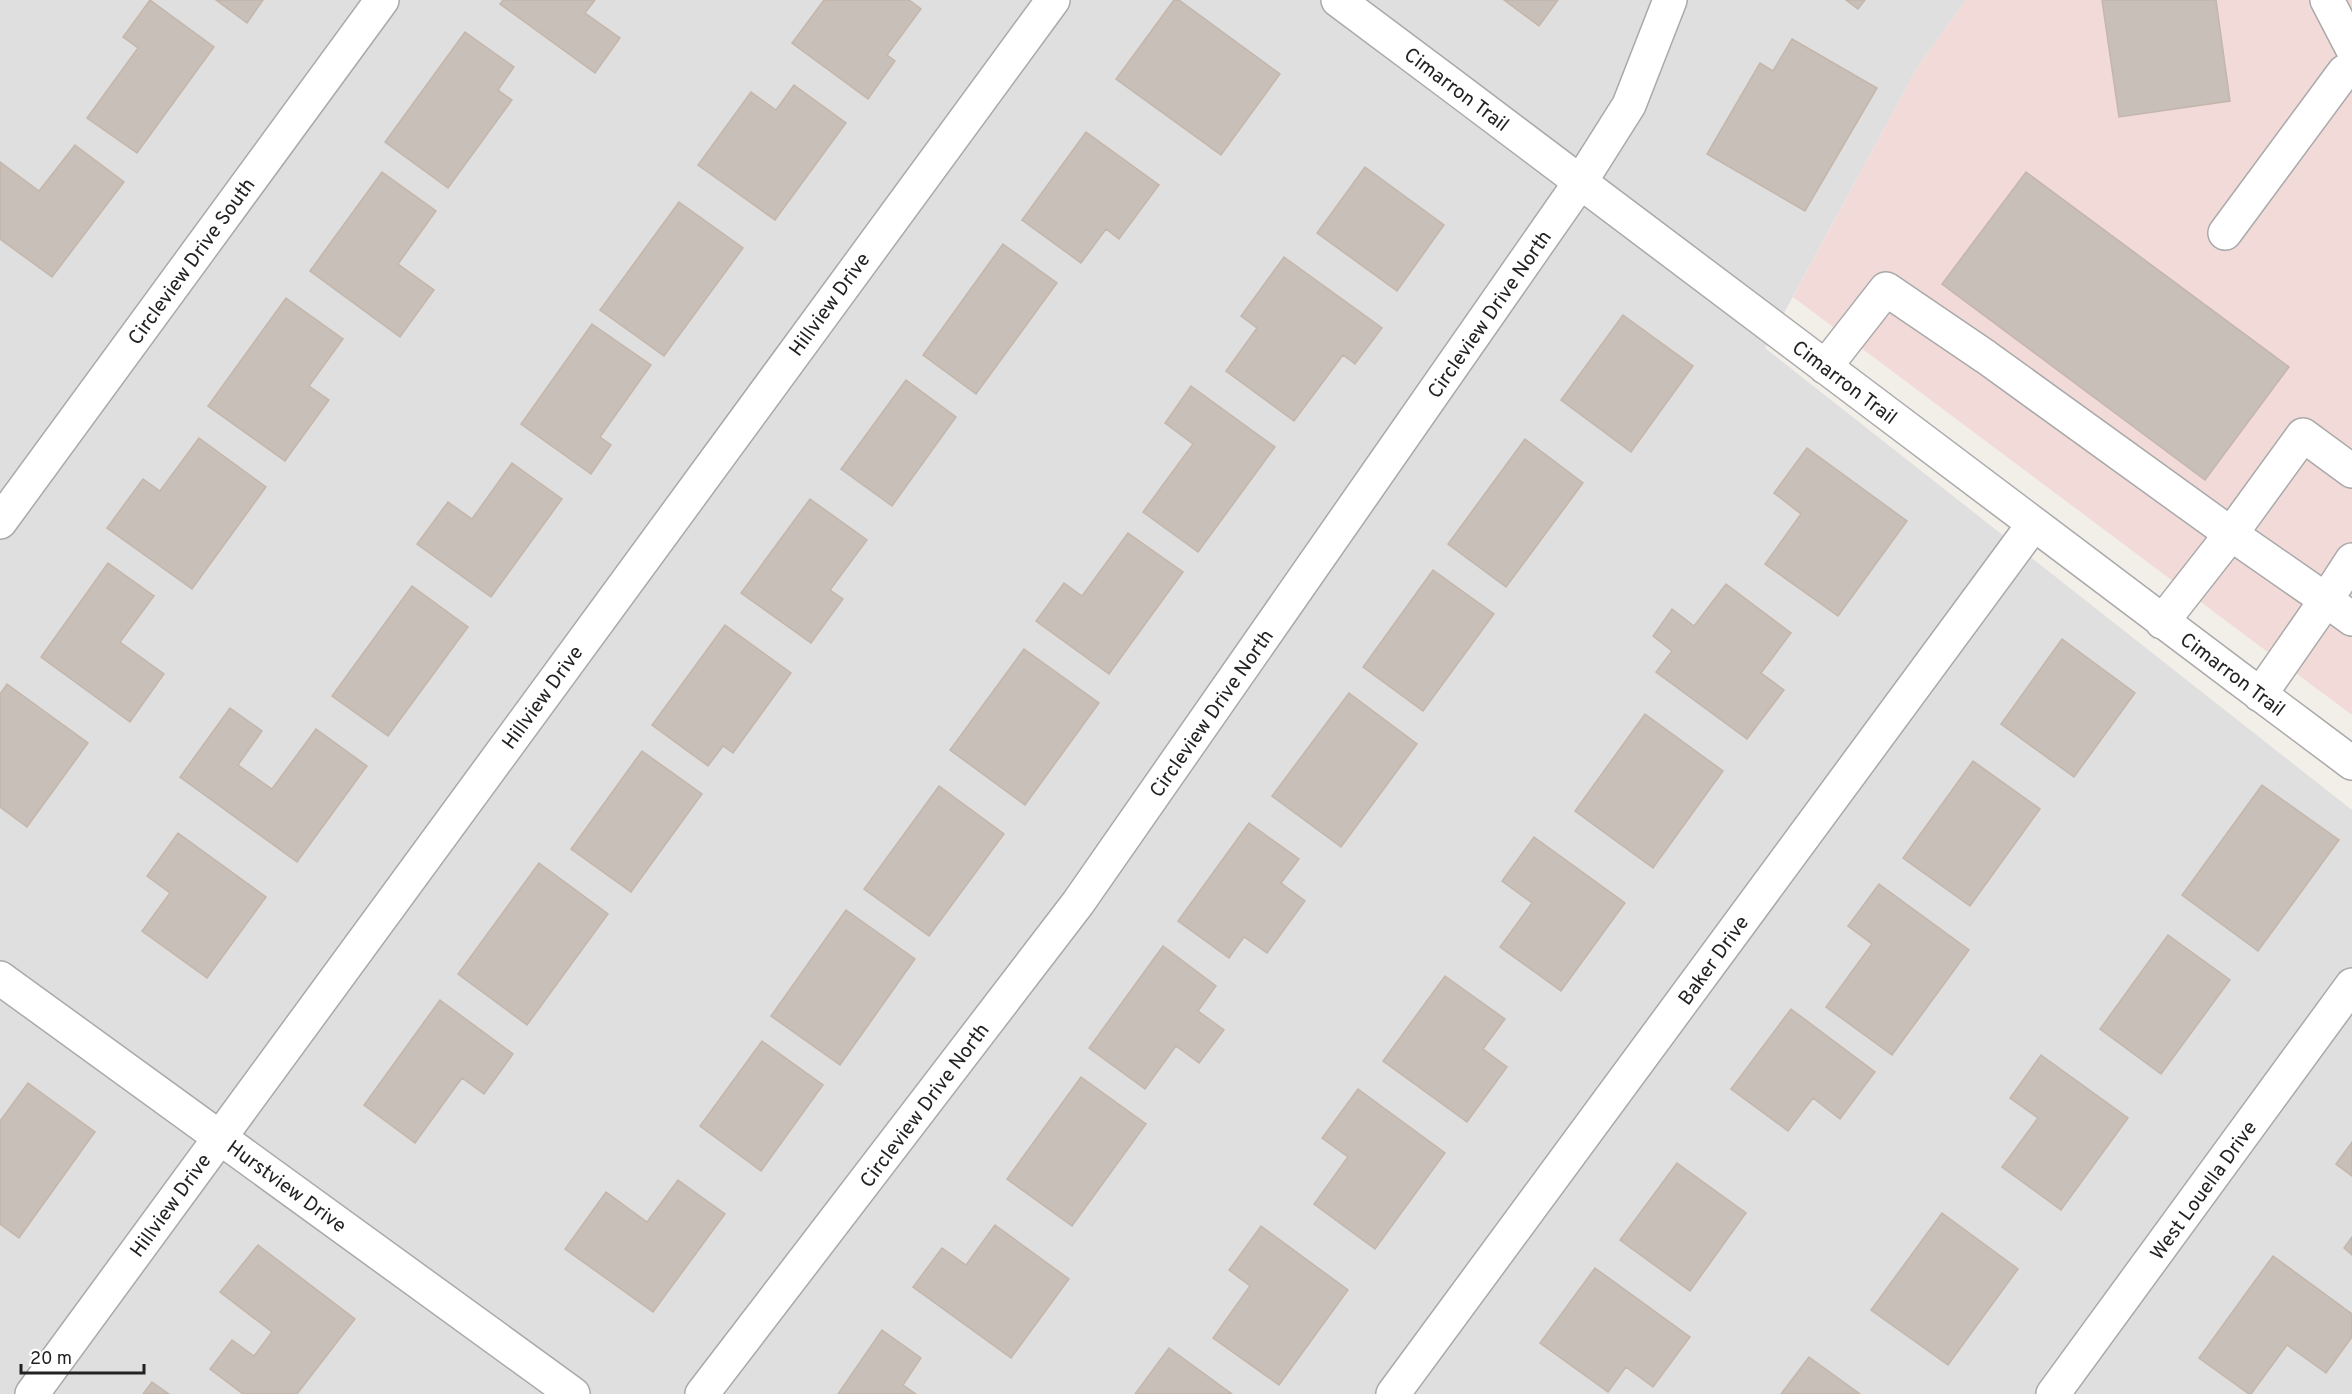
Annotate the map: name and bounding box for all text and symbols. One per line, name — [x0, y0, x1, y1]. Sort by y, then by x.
street label: Cimarron Trail — [1398, 43, 1514, 139]
street label: Circleview Drive South — [123, 173, 262, 351]
street label: Circleview Drive North — [1423, 226, 1559, 404]
street label: Hillview Drive — [784, 248, 877, 362]
street label: Cimarron Trail — [1786, 336, 1902, 432]
street label: Circleview Drive North — [1145, 625, 1281, 803]
street label: Cimarron Trail — [2174, 628, 2290, 724]
street label: Hillview Drive — [497, 641, 590, 755]
street label: Baker Drive — [1673, 911, 1756, 1011]
street label: Circleview Drive North — [855, 1019, 996, 1194]
street label: West Louella Drive — [2145, 1116, 2264, 1266]
street label: Hurstview Drive — [221, 1135, 351, 1240]
street label: Hillview Drive — [125, 1149, 218, 1263]
scale bar — [21, 1337, 144, 1375]
text: 20 m — [30, 1348, 72, 1371]

